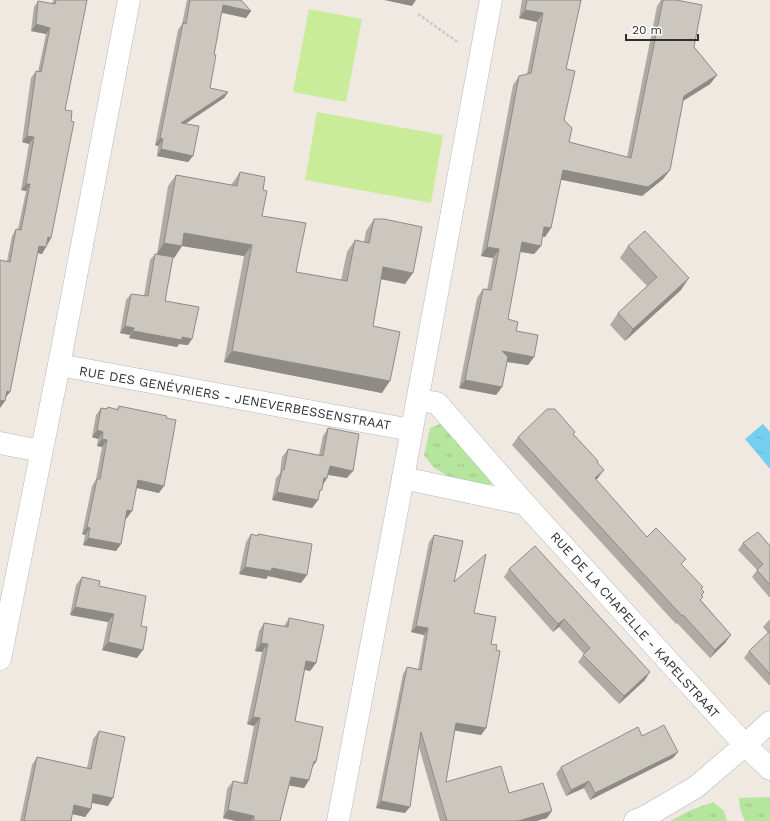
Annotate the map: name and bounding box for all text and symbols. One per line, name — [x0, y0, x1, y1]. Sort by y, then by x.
scale bar — [626, 16, 698, 42]
text: 20 m — [632, 23, 662, 37]
street label: RUE DES GENÉVRIERS - JENEVERBESSENSTRAAT — [78, 362, 392, 433]
street label: RUE DE LA CHAPELLE - KAPELSTRAAT — [547, 529, 723, 721]

